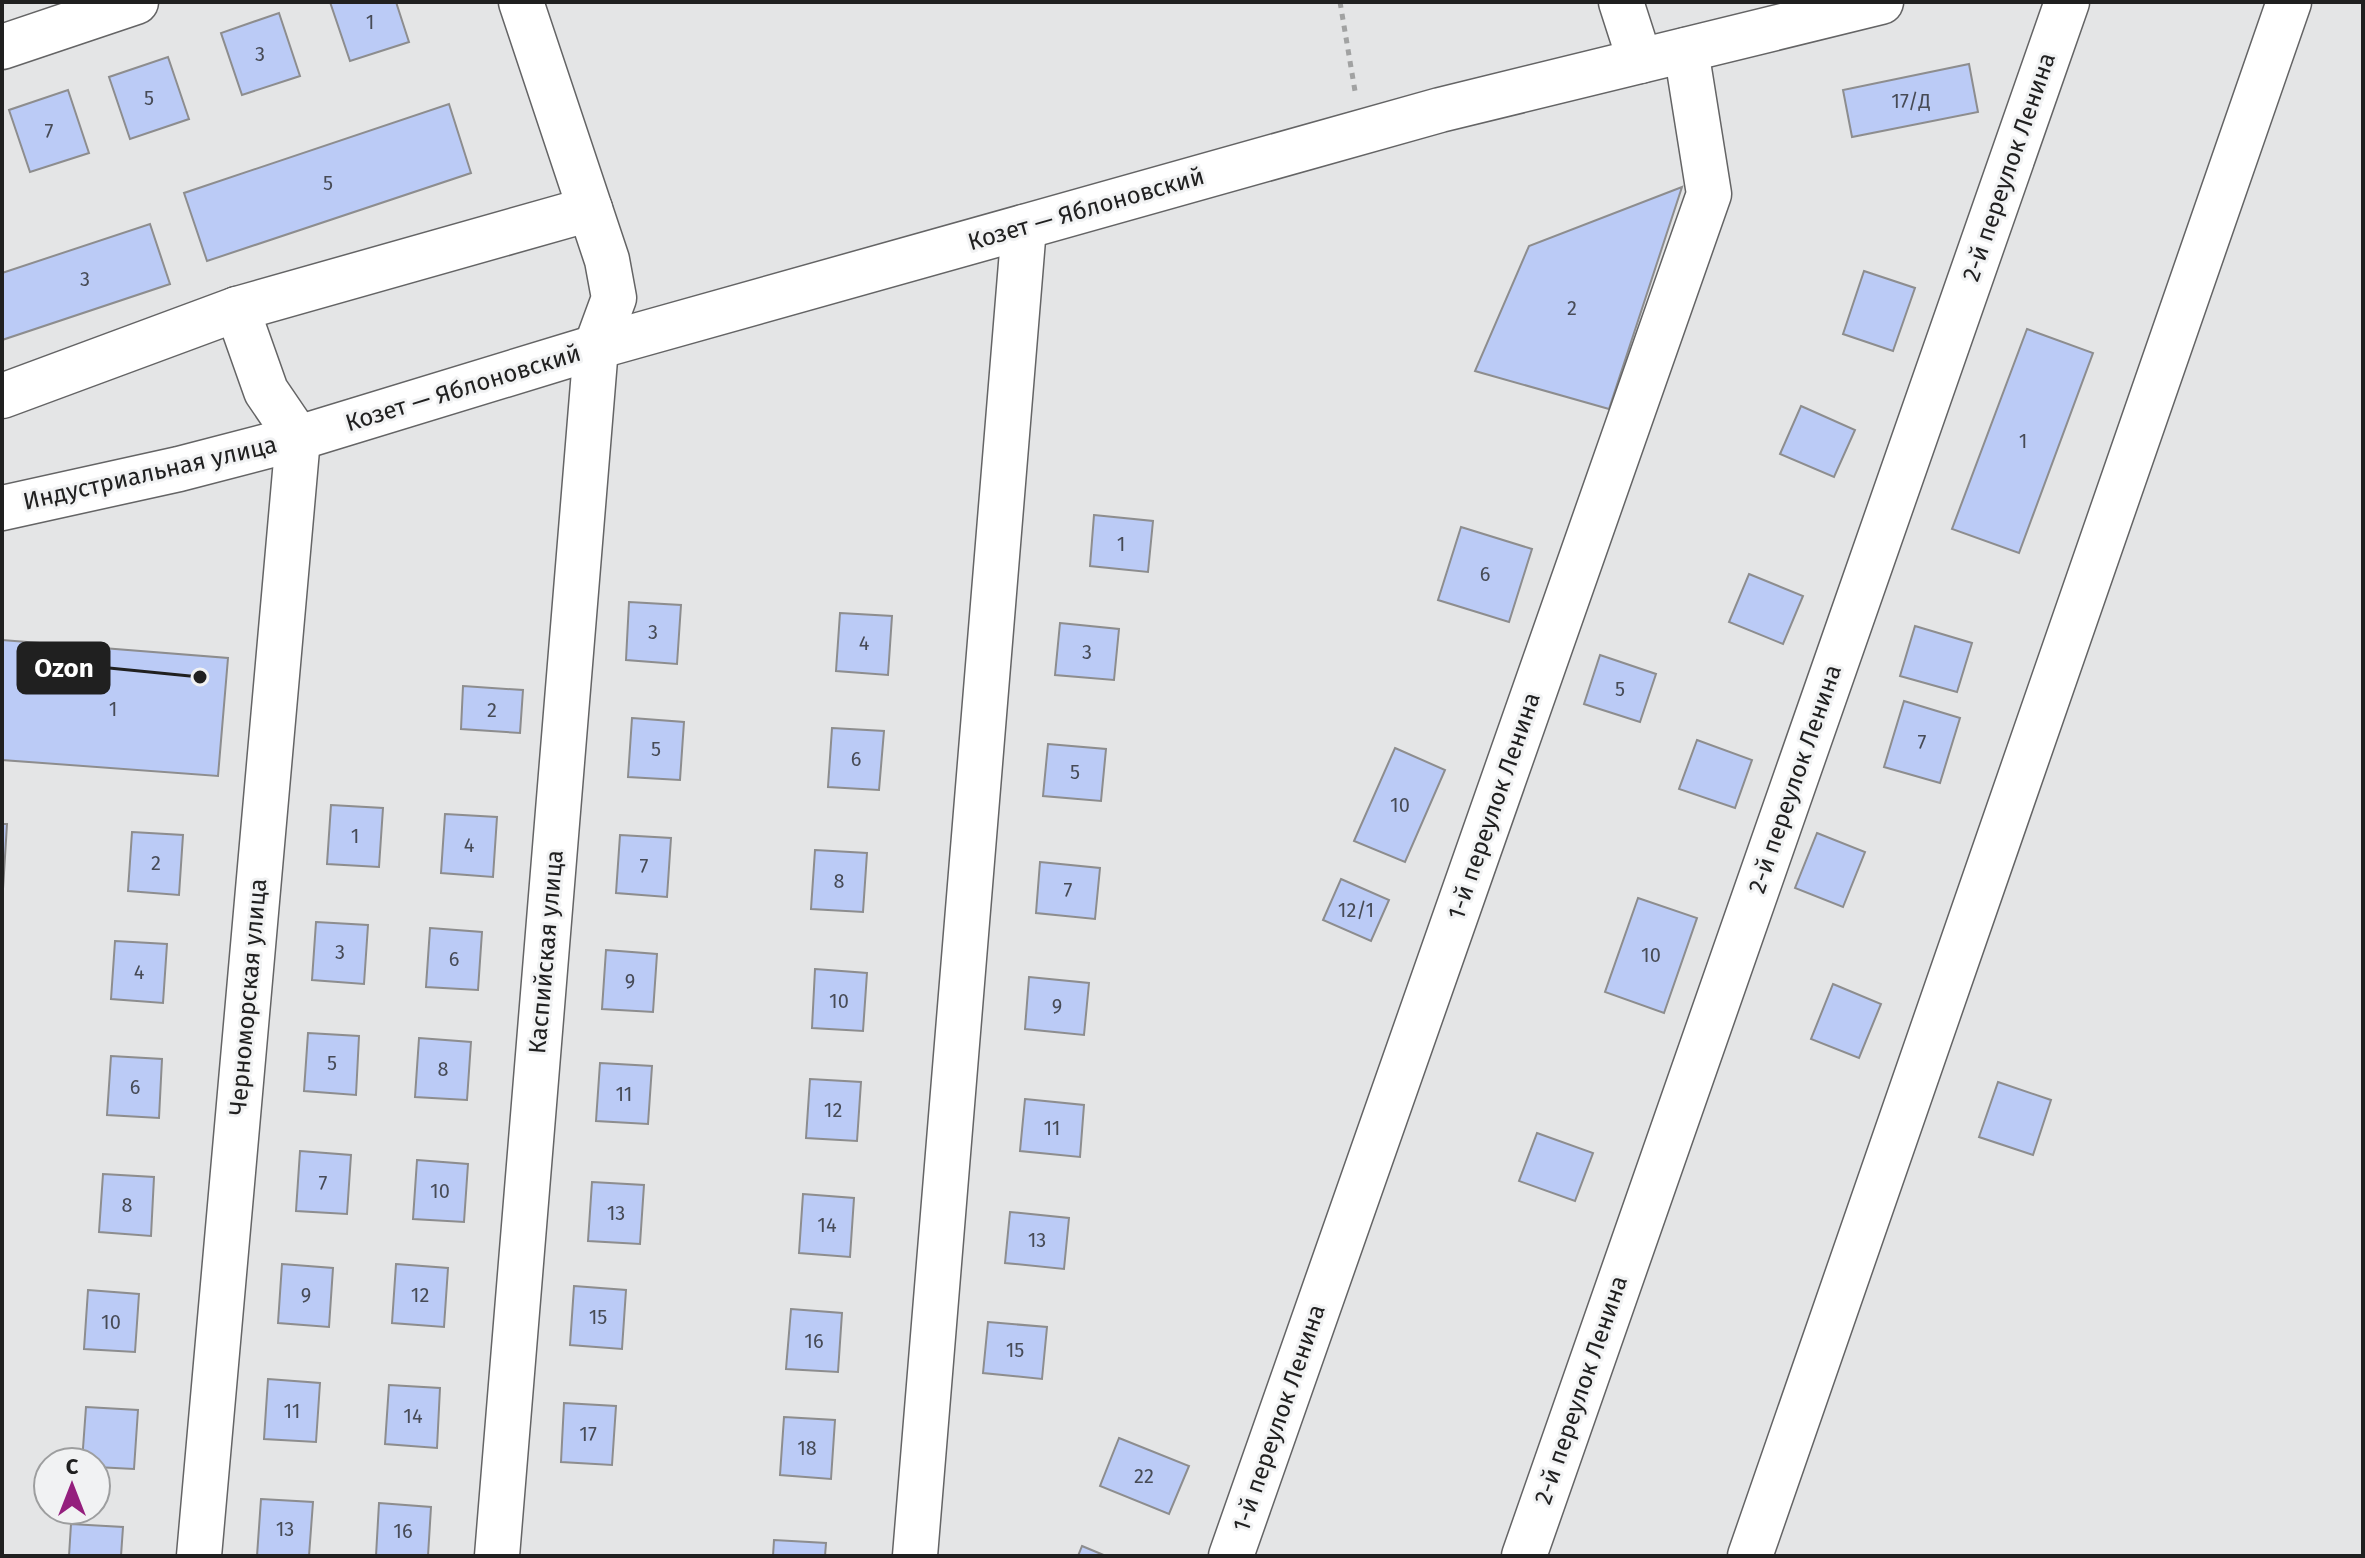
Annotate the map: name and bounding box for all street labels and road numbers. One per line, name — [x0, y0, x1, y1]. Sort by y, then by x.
street label: 2-й переулок Ленина — [1957, 49, 2061, 285]
street label: Козет — Яблоновский — [965, 162, 1207, 256]
street label: Козет — Яблоновский — [342, 339, 584, 437]
street label: Индустриальная улица — [20, 430, 280, 516]
street label: 2-й переулок Ленина — [1743, 661, 1847, 897]
street label: 1-й переулок Ленина — [1442, 689, 1546, 923]
street label: Каспийская улица — [523, 849, 569, 1055]
street label: Черноморская улица — [224, 877, 272, 1117]
street label: 2-й переулок Ленина — [1529, 1272, 1633, 1508]
street label: 1-й переулок Ленина — [1227, 1301, 1331, 1535]

